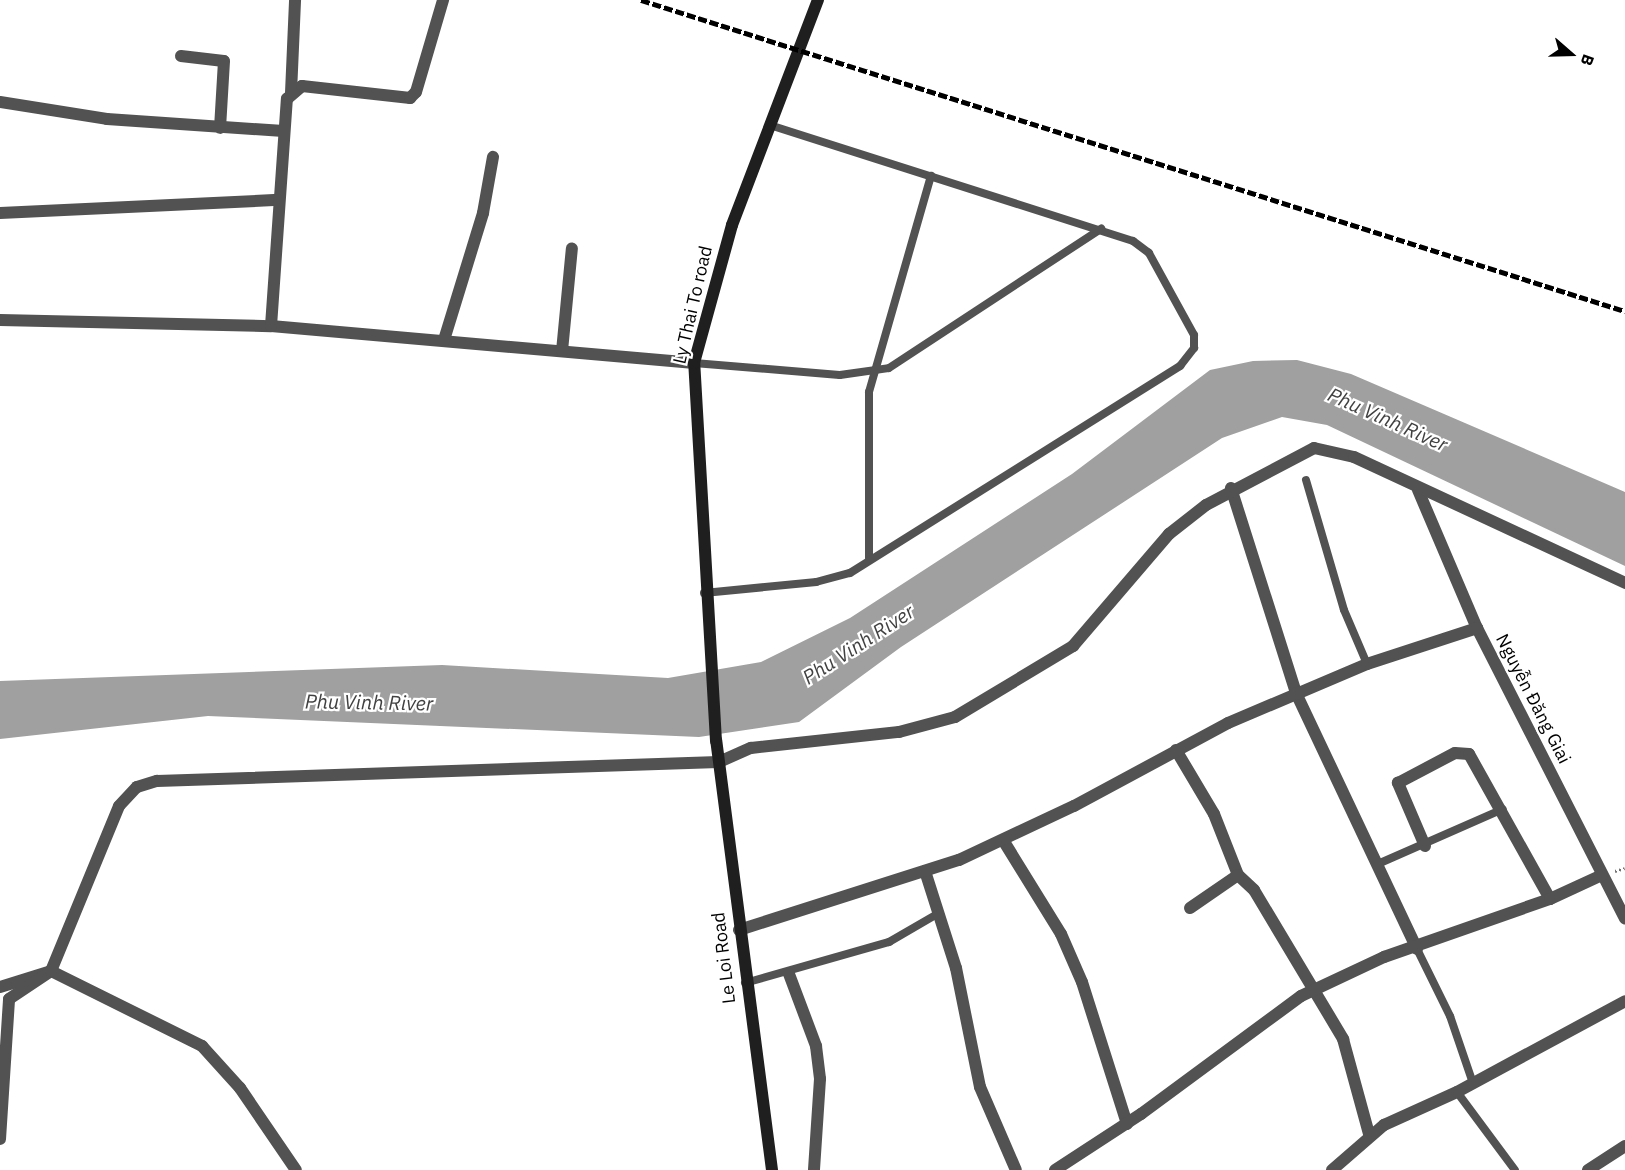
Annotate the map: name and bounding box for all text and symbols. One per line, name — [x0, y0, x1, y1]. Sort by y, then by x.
north arrow — [1541, 24, 1601, 84]
text: B — [1577, 52, 1599, 69]
street label: Ly Thai To road — [669, 244, 717, 366]
water label: Phu Vinh River — [1325, 382, 1451, 456]
water label: Phu Vinh River — [798, 599, 918, 689]
street label: Nguyễn Đăng Giai — [1491, 631, 1575, 767]
water label: Phu Vinh River — [305, 689, 433, 715]
street label: Le Loi Road — [708, 911, 740, 1005]

